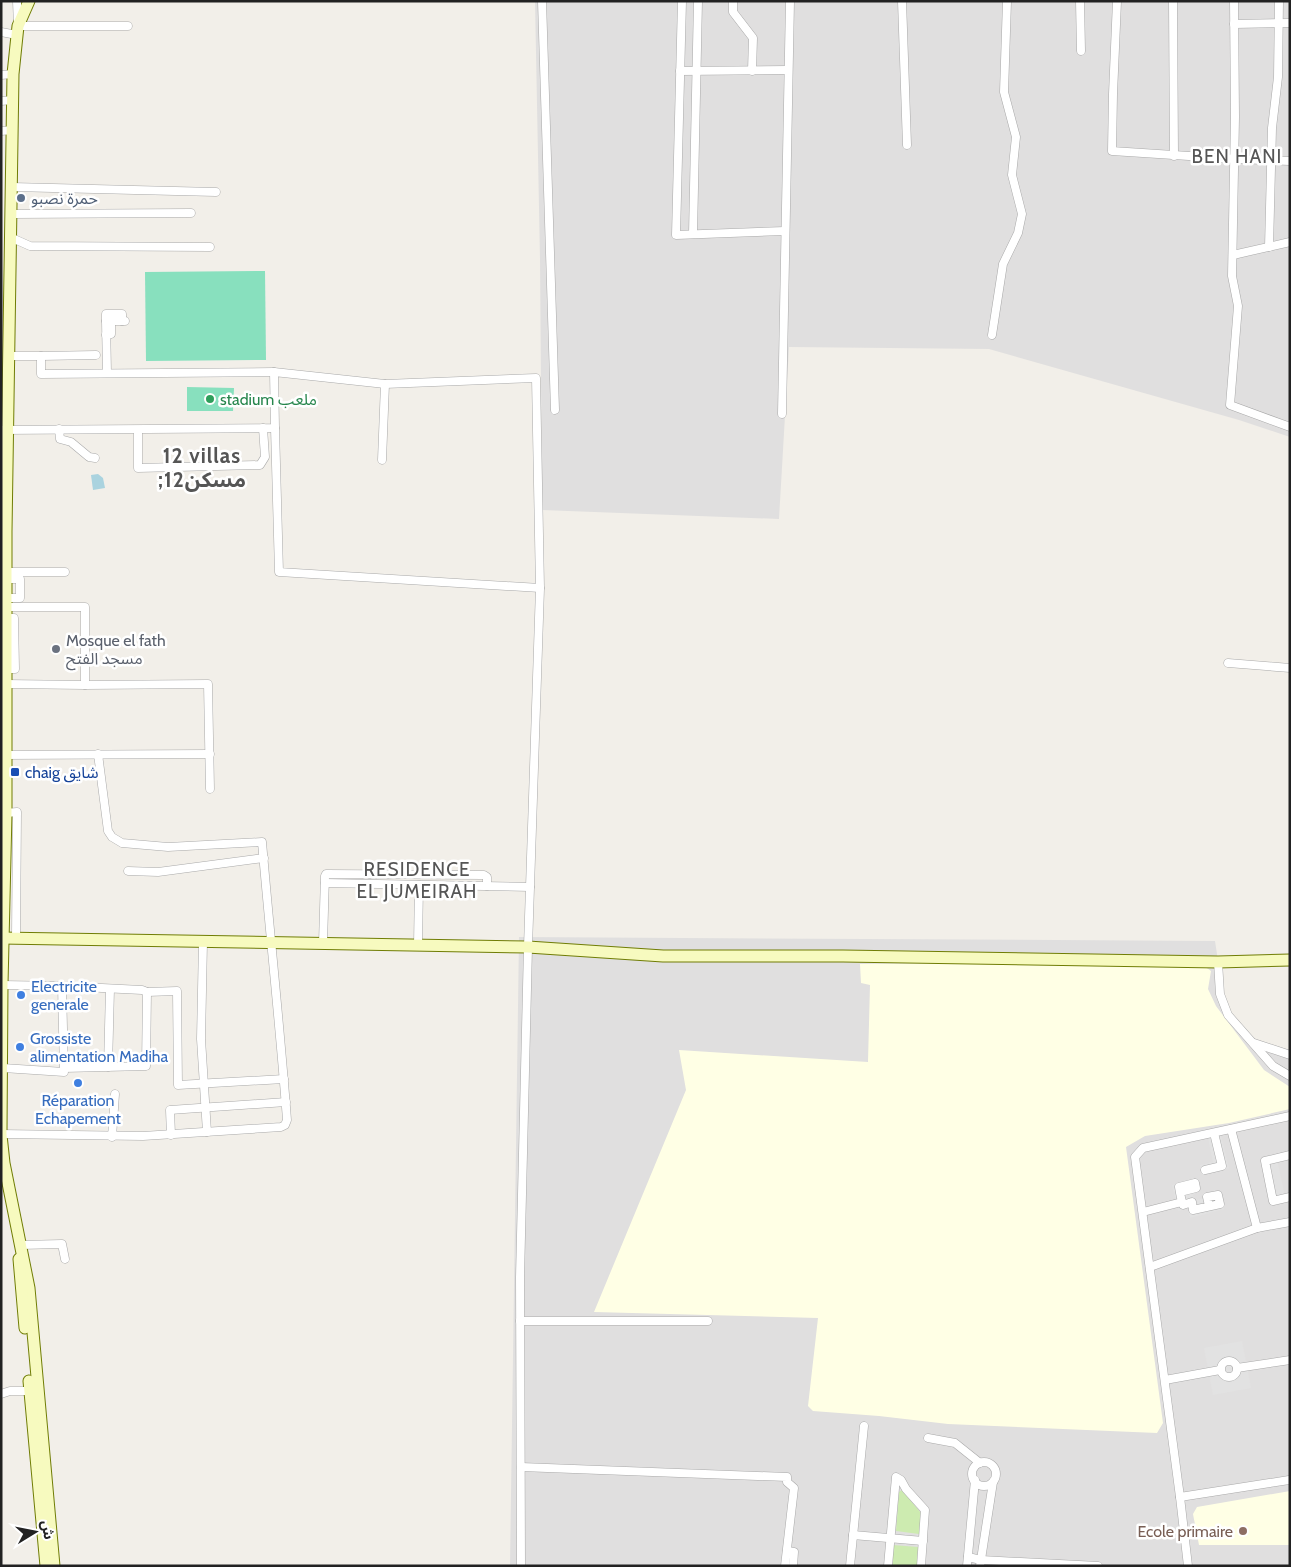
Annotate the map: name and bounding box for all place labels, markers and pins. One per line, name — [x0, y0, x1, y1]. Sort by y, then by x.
place label: حمرة نصبو — [31, 189, 98, 208]
marker: حمرة نصبو — [15, 192, 27, 204]
place label: stadium ملعب — [220, 390, 317, 409]
marker: stadium ملعب — [204, 393, 216, 405]
place label: Mosque el fath مسجد الفتح — [66, 631, 166, 671]
marker: Mosque el fath مسجد الفتح — [50, 643, 62, 655]
place label: chaig شايق — [25, 763, 99, 783]
marker: chaig شايق — [9, 766, 21, 778]
place label: Electricite generale — [31, 977, 97, 1014]
marker: Electricite generale — [15, 989, 27, 1001]
place label: Grossiste alimentation Madiha — [30, 1029, 168, 1066]
marker: Grossiste alimentation Madiha — [14, 1041, 26, 1053]
marker: Réparation Echapement — [72, 1077, 84, 1089]
place label: Réparation Echapement — [35, 1091, 121, 1128]
place label: Ecole primaire — [1137, 1522, 1233, 1541]
marker: Ecole primaire — [1237, 1525, 1249, 1537]

